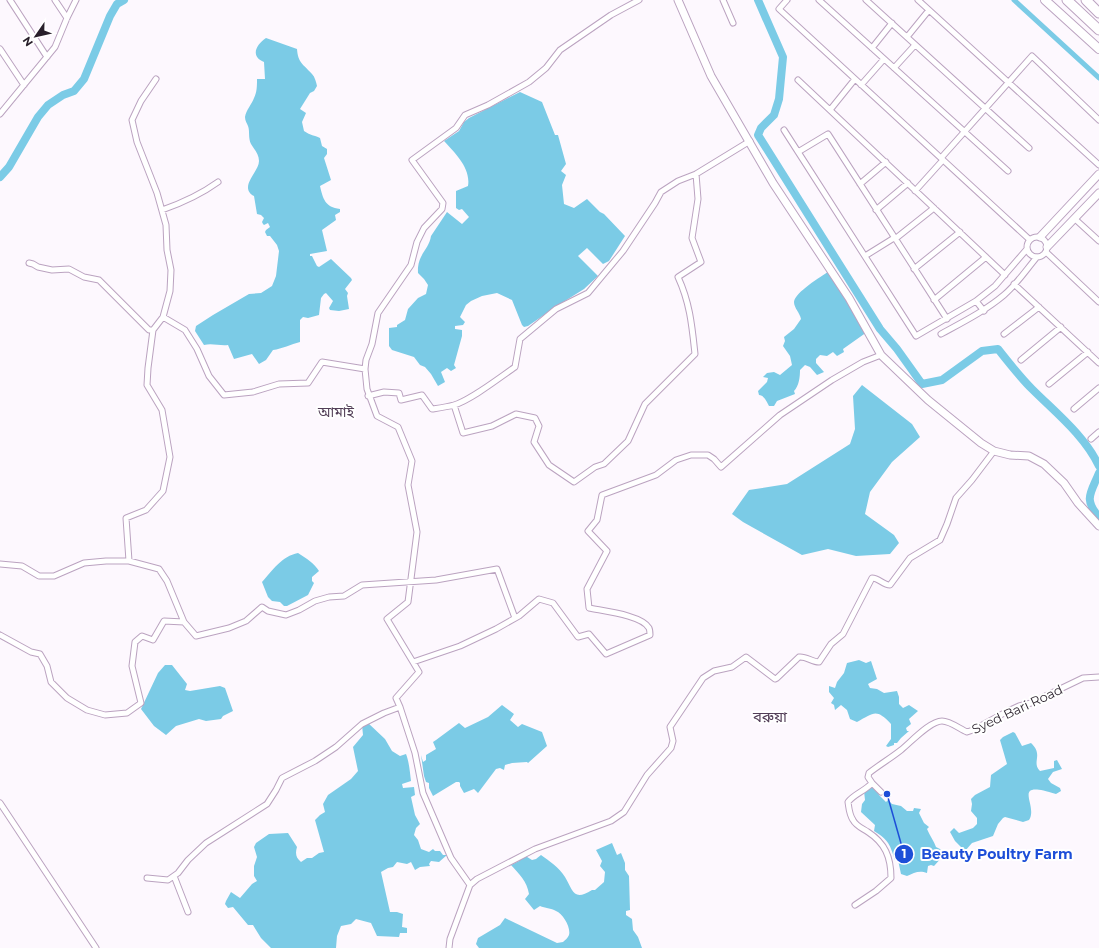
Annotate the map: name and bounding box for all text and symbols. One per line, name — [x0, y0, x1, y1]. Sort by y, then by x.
north arrow — [16, 16, 56, 56]
text: N — [19, 34, 36, 49]
district label: আমাই — [317, 403, 355, 421]
street label: Syed Bari Road — [969, 681, 1065, 737]
district label: বরুয়া — [752, 707, 788, 726]
callout: Beauty Poultry Farm — [894, 841, 1081, 867]
text: Beauty Poultry Farm — [921, 845, 1073, 863]
text: 1 — [902, 846, 906, 861]

